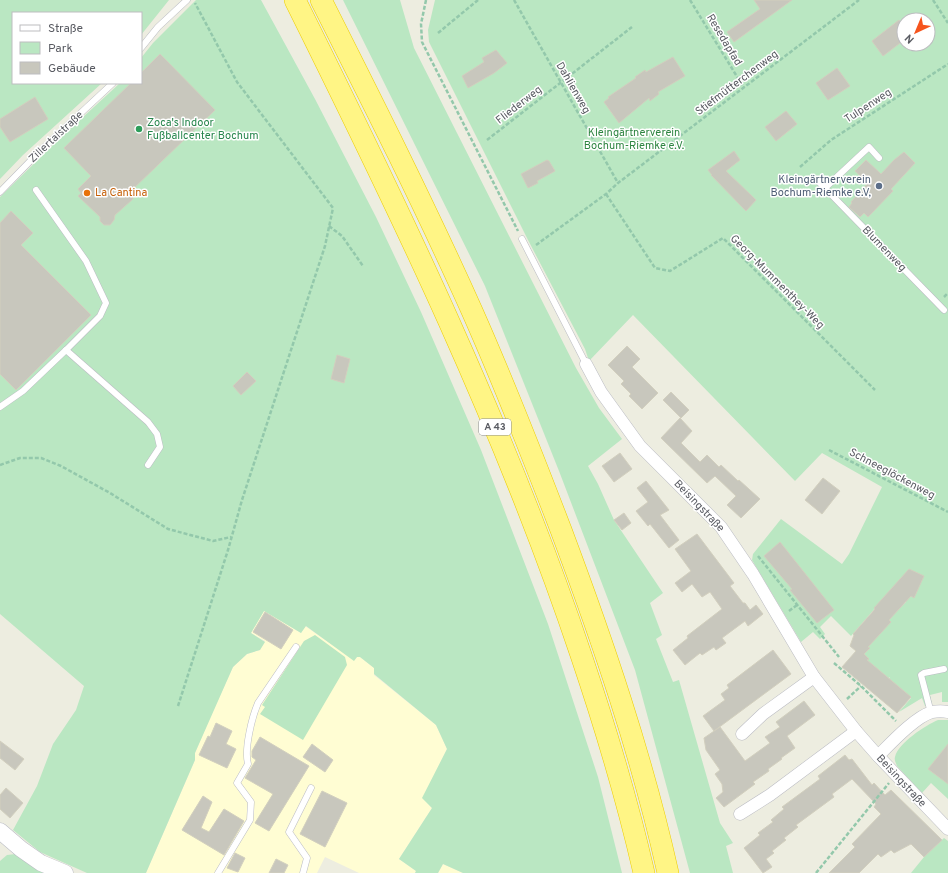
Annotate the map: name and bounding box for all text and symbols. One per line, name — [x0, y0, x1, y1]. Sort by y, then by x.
legend — [12, 12, 142, 84]
street label: Resedapfad — [703, 12, 745, 68]
north arrow — [896, 12, 936, 52]
text: Straße — [48, 21, 83, 37]
text: N — [902, 31, 917, 46]
text: Park — [48, 41, 73, 57]
street label: Stiefmütterchenweg — [693, 47, 781, 119]
street label: Dahlienweg — [553, 60, 593, 116]
text: Gebäude — [48, 61, 96, 77]
street label: Fliederweg — [493, 83, 545, 127]
street label: Tulpenweg — [842, 86, 894, 126]
street label: Zillertalstraße — [26, 108, 86, 166]
place label: Zoca's Indoor Fußballcenter Bochum — [147, 116, 259, 143]
marker: Zoca's Indoor Fußballcenter Bochum — [134, 124, 144, 134]
park label: Kleingärtnerverein Bochum-Riemke e.V. — [584, 126, 684, 153]
place label: Kleingärtnerverein Bochum-Riemke e.V, — [770, 173, 872, 200]
marker: Kleingärtnerverein Bochum-Riemke e.V, — [874, 181, 884, 191]
place label: La Cantina — [95, 186, 148, 200]
marker: La Cantina — [82, 188, 92, 198]
street label: Blumenweg — [859, 223, 909, 275]
street label: Georg-Mummenthey-Weg — [727, 232, 827, 332]
road number: A 43 — [479, 419, 511, 435]
street label: Schneeglöckenweg — [847, 445, 937, 503]
street label: Beisingstraße — [671, 477, 727, 535]
street label: Beisingstraße — [873, 752, 929, 810]

